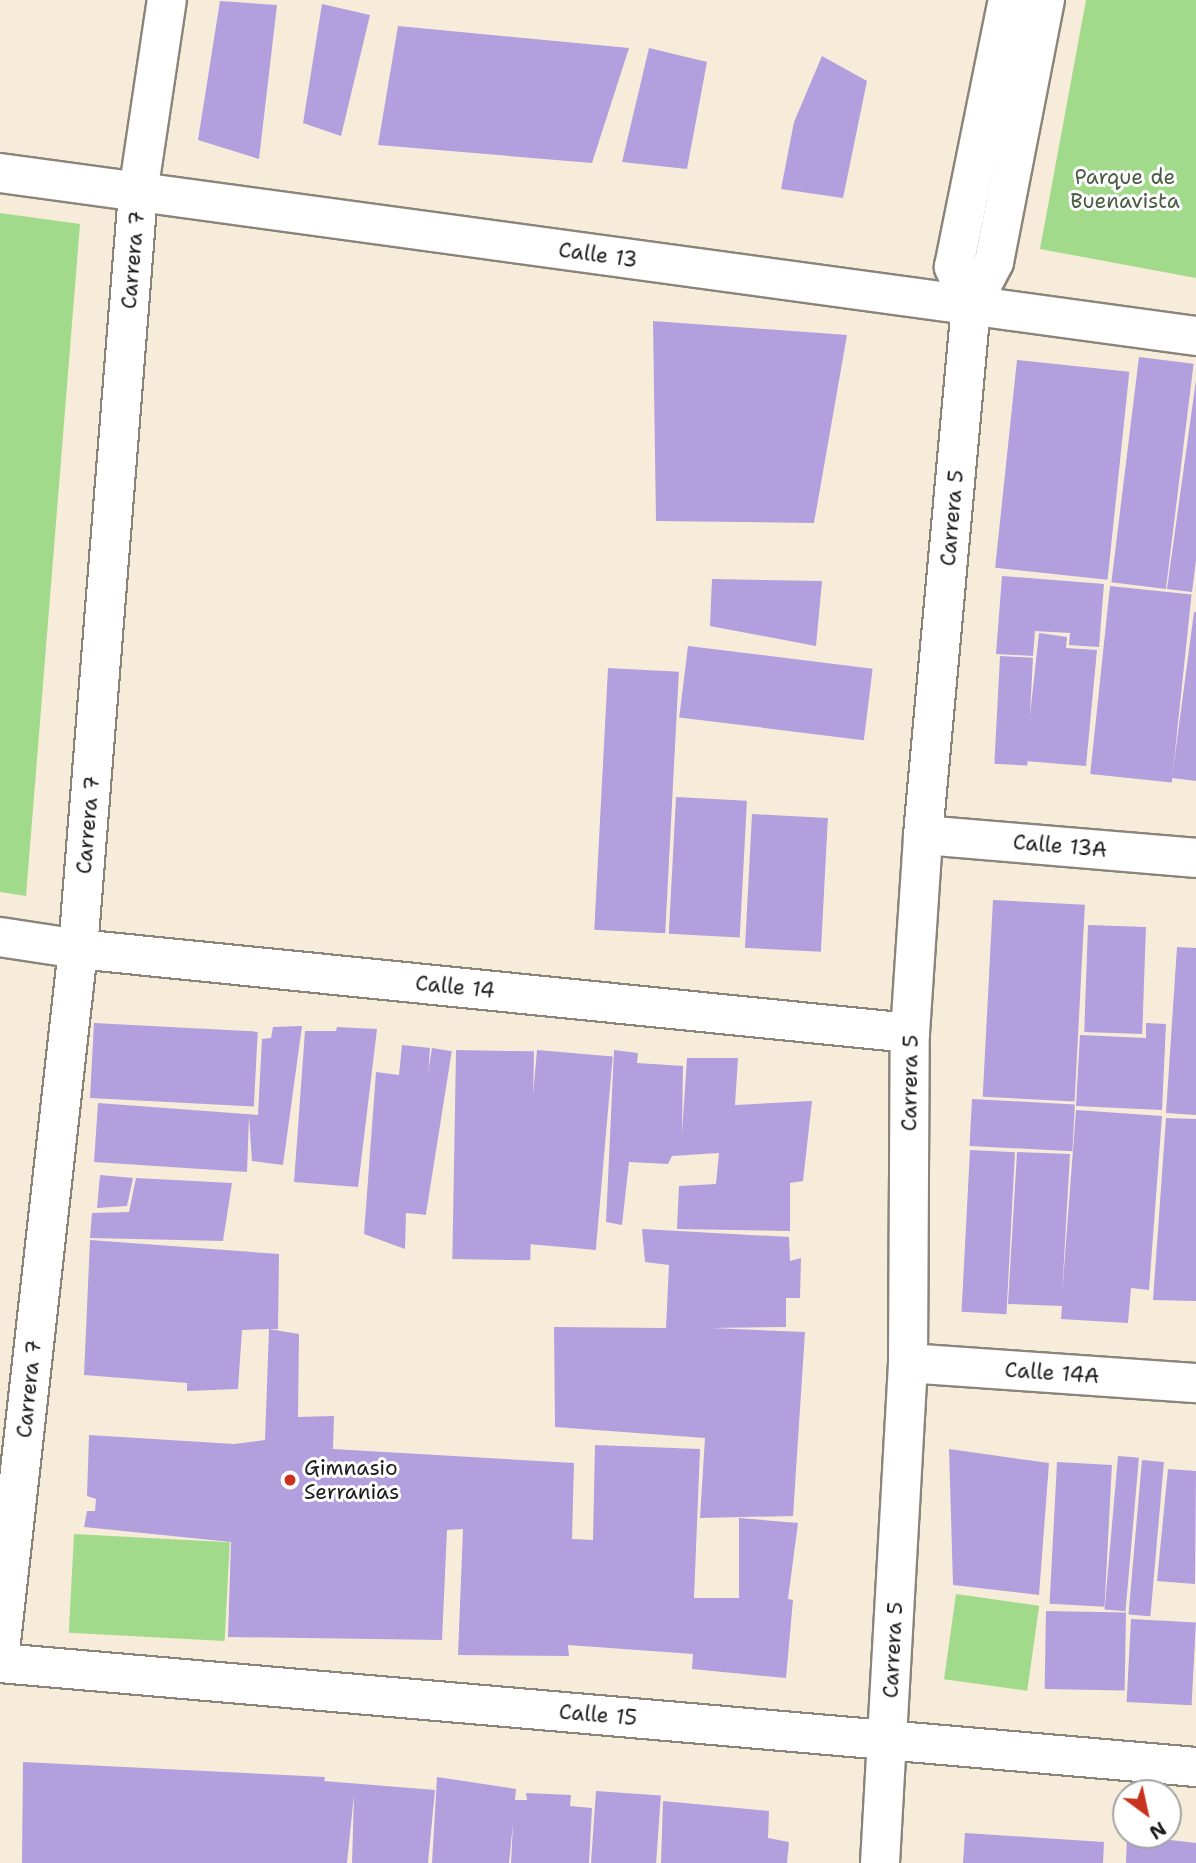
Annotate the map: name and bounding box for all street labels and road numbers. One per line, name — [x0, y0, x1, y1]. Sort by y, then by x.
street label: Carrera 7 — [116, 210, 150, 310]
street label: Calle 13 — [557, 237, 639, 273]
street label: Carrera 5 — [935, 469, 969, 567]
street label: Carrera 7 — [71, 775, 105, 875]
street label: Calle 13A — [1012, 829, 1108, 863]
street label: Calle 14 — [414, 970, 496, 1004]
street label: Carrera 5 — [897, 1035, 923, 1131]
street label: Carrera 7 — [11, 1339, 47, 1439]
street label: Calle 14A — [1004, 1357, 1100, 1389]
street label: Carrera 5 — [878, 1601, 908, 1699]
street label: Calle 15 — [558, 1699, 638, 1731]

